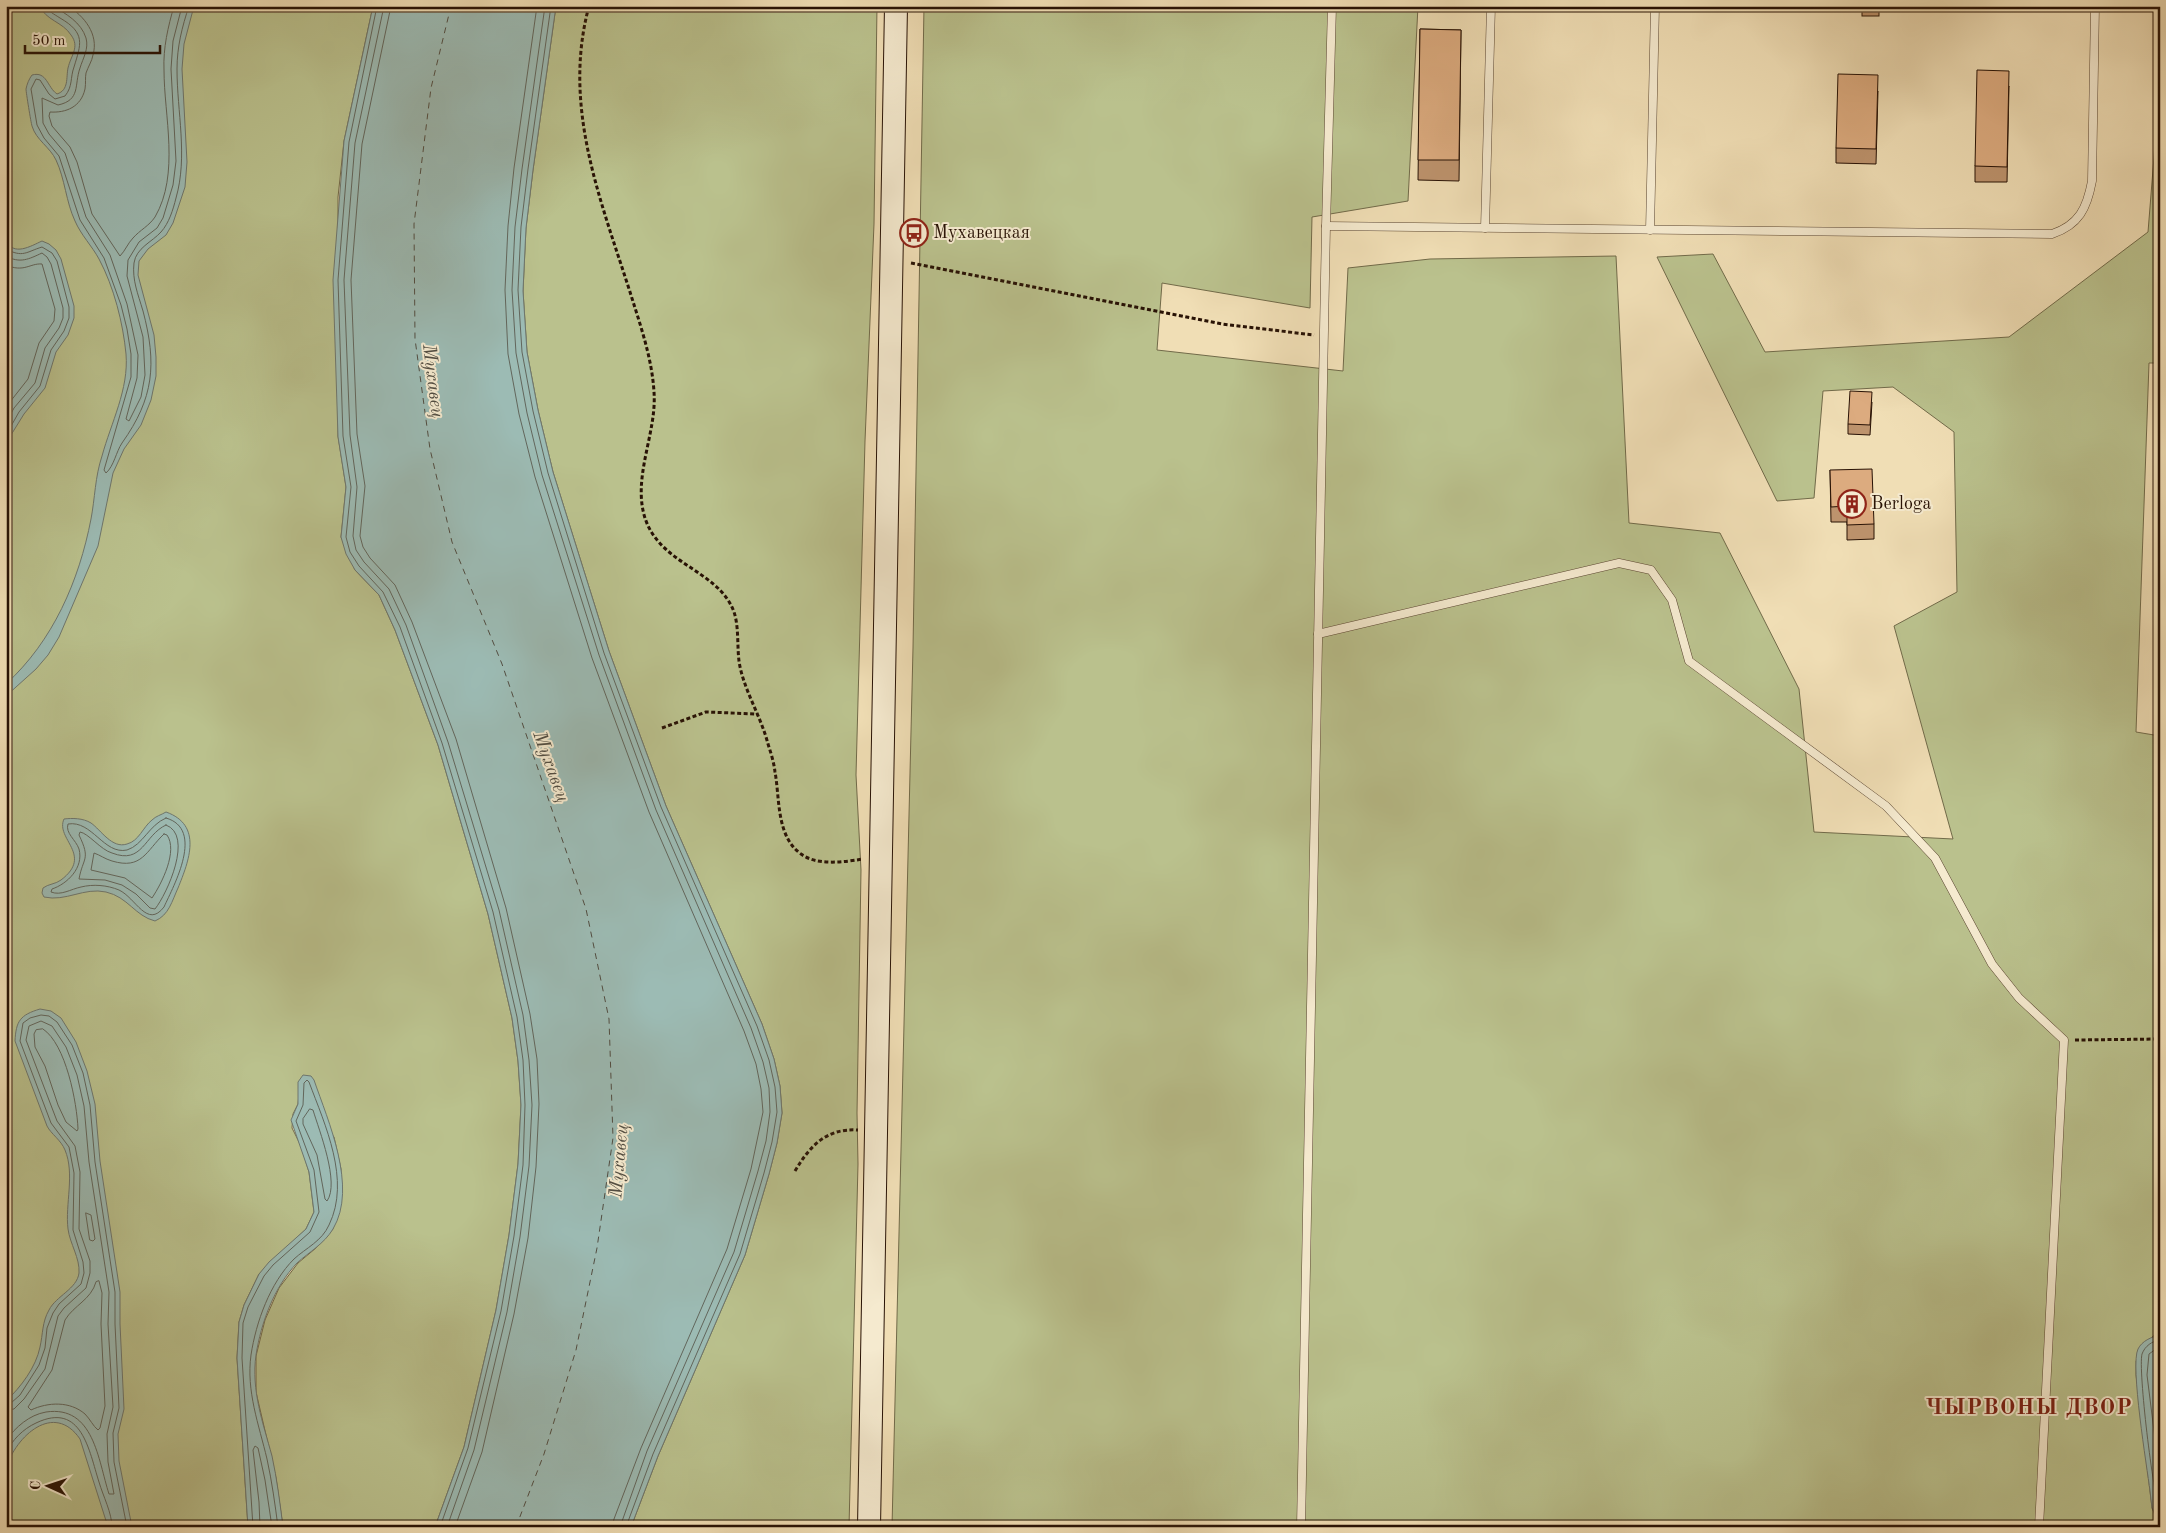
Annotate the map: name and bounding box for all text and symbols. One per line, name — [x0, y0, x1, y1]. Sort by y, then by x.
scale bar — [25, 22, 160, 54]
text: 50 m — [32, 34, 66, 49]
bus stop icon: Мухавецкая — [899, 218, 929, 248]
place label: Мухавецкая — [933, 224, 1030, 242]
water label: Мухавец — [418, 342, 446, 419]
building icon: Berloga — [1837, 489, 1867, 519]
place label: Berloga — [1871, 495, 1932, 513]
water label: Мухавец — [528, 728, 572, 805]
water label: Мухавец — [607, 1123, 633, 1200]
district label: ЧЫРВОНЫ ДВОР — [1925, 1397, 2133, 1419]
north arrow — [22, 1460, 72, 1510]
text: С — [29, 1480, 43, 1490]

